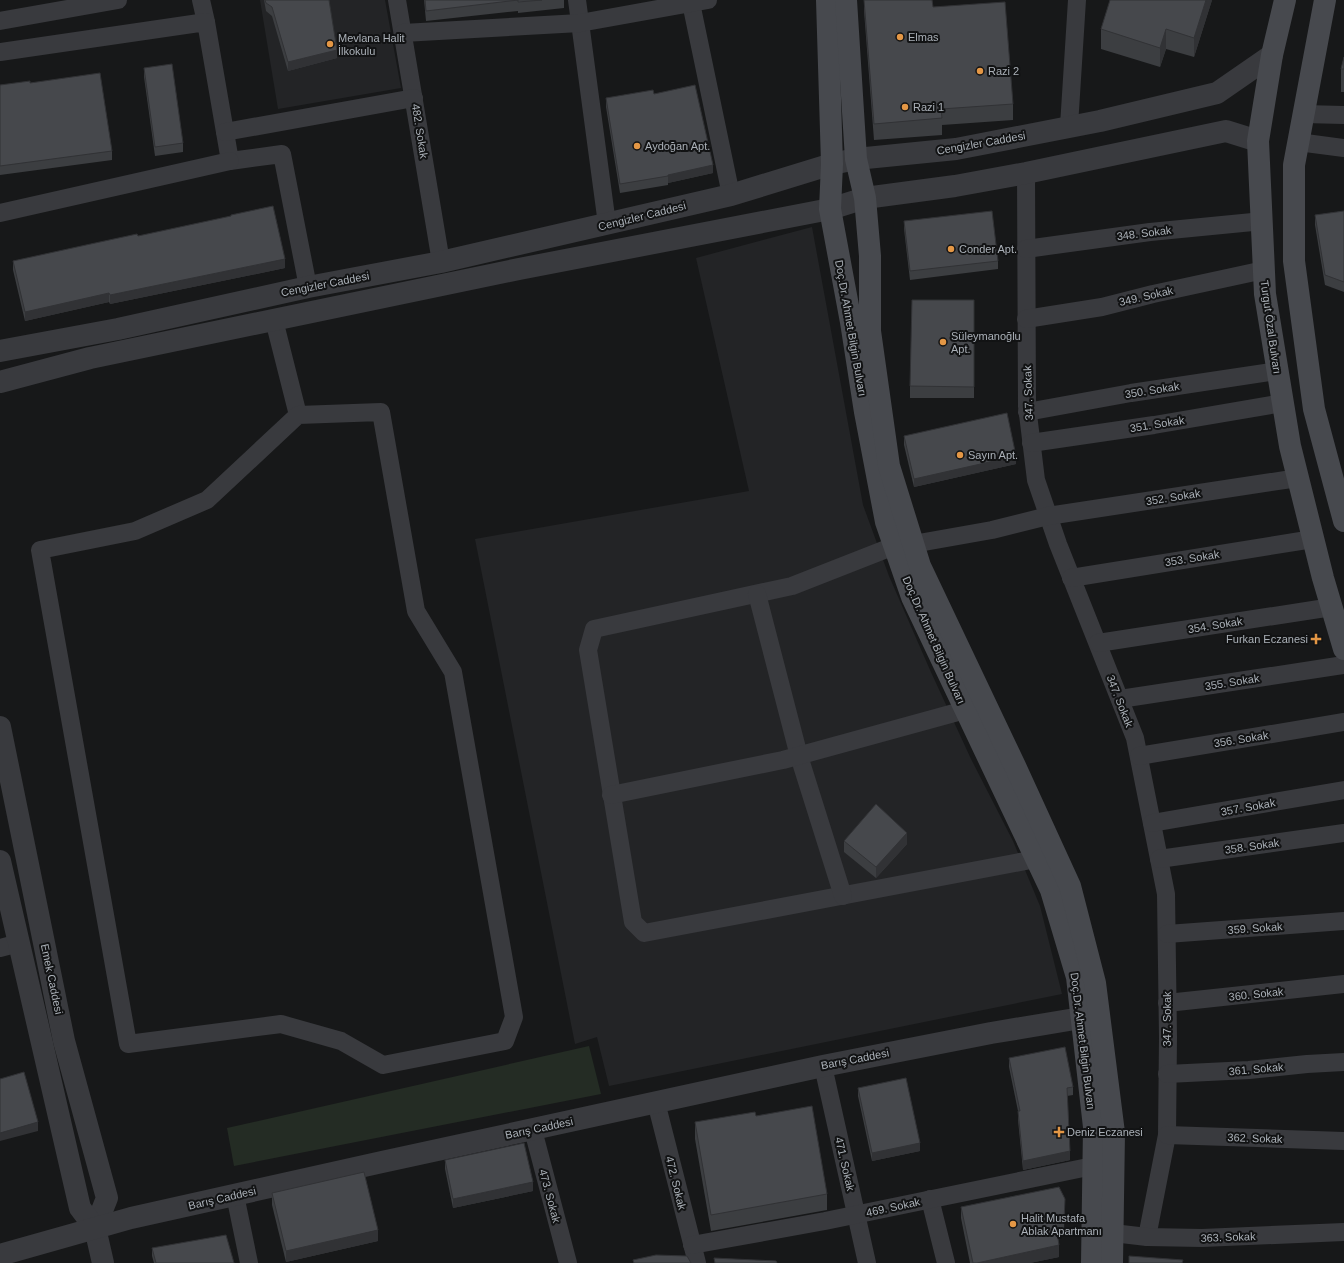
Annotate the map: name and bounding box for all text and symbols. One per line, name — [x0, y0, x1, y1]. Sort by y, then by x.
place label: Elmas — [908, 31, 939, 43]
place label: Mevlana Halit İlkokulu — [338, 32, 405, 57]
marker: Elmas — [895, 32, 905, 42]
marker: Mevlana Halit İlkokulu — [325, 39, 335, 49]
place label: Razi 2 — [988, 65, 1019, 77]
marker: Razi 2 — [975, 66, 985, 76]
place label: Razi 1 — [913, 101, 944, 113]
marker: Razi 1 — [900, 102, 910, 112]
street label: 482. Sokak — [410, 103, 430, 160]
street label: Cengizler Caddesi — [936, 129, 1026, 157]
place label: Aydoğan Apt. — [645, 140, 710, 152]
marker: Aydoğan Apt. — [632, 141, 642, 151]
street label: Cengizler Caddesi — [597, 199, 687, 233]
street label: 348. Sokak — [1116, 224, 1173, 242]
place label: Conder Apt. — [959, 243, 1017, 255]
marker: Conder Apt. — [946, 244, 956, 254]
street label: Doç.Dr. Ahmet Bilgin Bulvarı — [833, 259, 869, 397]
street label: Cengizler Caddesi — [280, 270, 370, 298]
street label: Turgut Özal Bulvarı — [1258, 279, 1284, 375]
street label: 349. Sokak — [1118, 284, 1175, 308]
place label: Süleymanoğlu Apt. — [951, 330, 1021, 355]
marker: Süleymanoğlu Apt. — [938, 337, 948, 347]
street label: 347. Sokak — [1021, 365, 1035, 421]
street label: 350. Sokak — [1124, 380, 1181, 400]
street label: 351. Sokak — [1129, 414, 1186, 434]
place label: Sayın Apt. — [968, 449, 1018, 461]
marker: Sayın Apt. — [955, 450, 965, 460]
street label: 352. Sokak — [1145, 487, 1202, 507]
street label: 353. Sokak — [1164, 548, 1221, 568]
street label: Doç.Dr. Ahmet Bilgin Bulvarı — [900, 574, 968, 706]
street label: 354. Sokak — [1187, 615, 1244, 635]
place label: Furkan Eczanesi — [1226, 633, 1308, 645]
marker: Furkan Eczanesi — [1311, 634, 1321, 644]
street label: 355. Sokak — [1204, 672, 1261, 692]
street label: 347. Sokak — [1105, 673, 1136, 729]
street label: 356. Sokak — [1213, 729, 1270, 749]
street label: 357. Sokak — [1220, 796, 1277, 818]
street label: 358. Sokak — [1224, 836, 1281, 856]
street label: 359. Sokak — [1227, 920, 1283, 936]
street label: Emek Caddesi — [39, 943, 65, 1015]
street label: Doç.Dr. Ahmet Bilgin Bulvarı — [1069, 972, 1097, 1110]
street label: 360. Sokak — [1228, 985, 1284, 1003]
street label: 347. Sokak — [1161, 991, 1173, 1047]
street label: Barış Caddesi — [820, 1047, 890, 1071]
street label: 361. Sokak — [1228, 1061, 1284, 1077]
street label: Barış Caddesi — [504, 1115, 574, 1141]
place label: Deniz Eczanesi — [1067, 1126, 1143, 1138]
marker: Deniz Eczanesi — [1054, 1127, 1064, 1137]
street label: 362. Sokak — [1227, 1131, 1283, 1145]
street label: 471. Sokak — [833, 1136, 857, 1193]
street label: 472. Sokak — [664, 1155, 689, 1212]
street label: 473. Sokak — [537, 1168, 563, 1225]
street label: Barış Caddesi — [187, 1184, 257, 1212]
street label: 469. Sokak — [865, 1195, 922, 1219]
place label: Halit Mustafa Ablak Apartmanı — [1021, 1212, 1102, 1237]
marker: Halit Mustafa Ablak Apartmanı — [1008, 1219, 1018, 1229]
street label: 363. Sokak — [1200, 1230, 1256, 1244]

